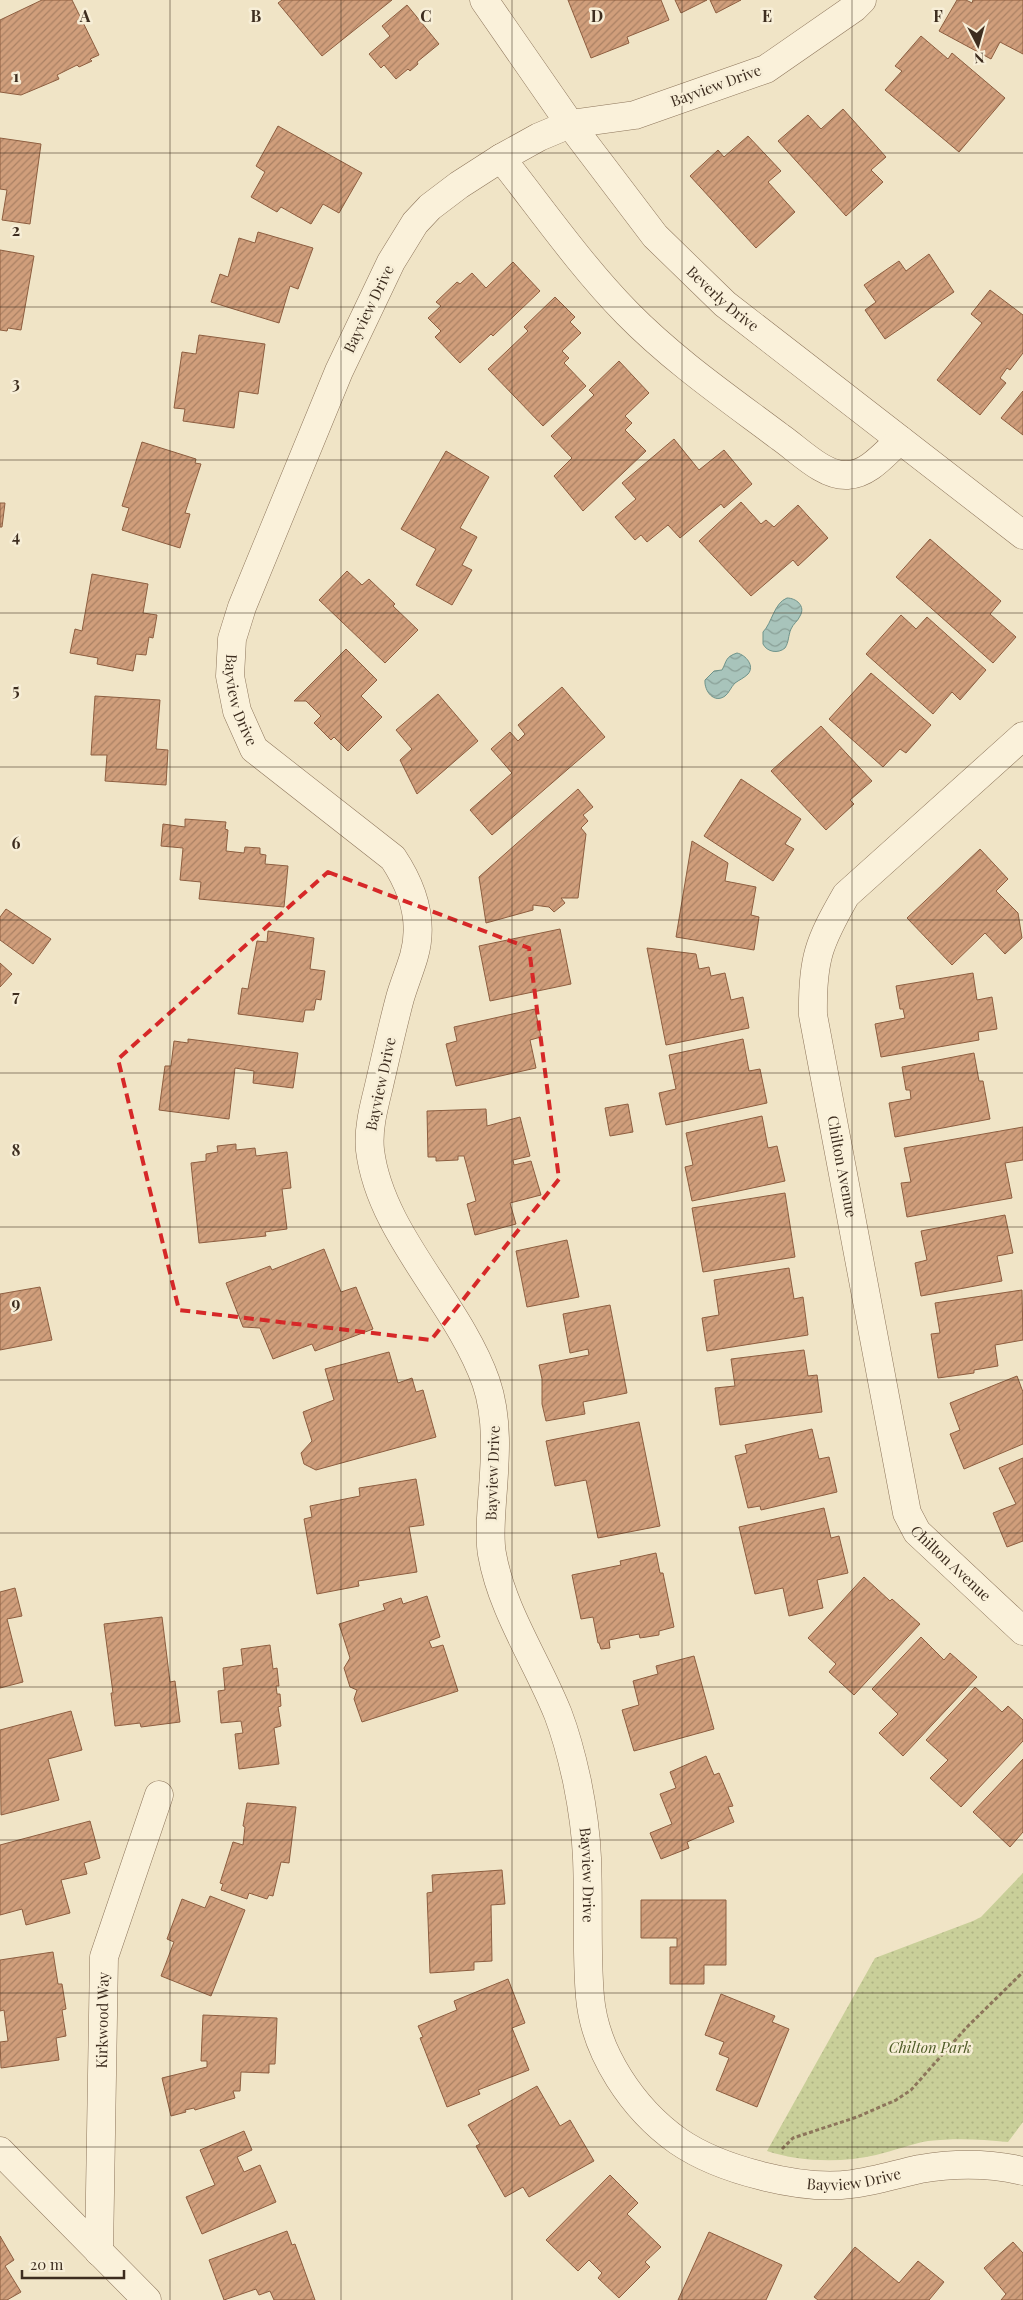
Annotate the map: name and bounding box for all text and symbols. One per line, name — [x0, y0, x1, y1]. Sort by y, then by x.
text: A — [79, 5, 91, 26]
text: B — [251, 5, 262, 26]
text: C — [420, 5, 432, 26]
text: D — [591, 5, 603, 26]
text: E — [762, 5, 772, 26]
text: F — [933, 5, 943, 26]
north arrow — [953, 20, 1003, 70]
text: N — [973, 48, 985, 68]
street label: Bayview Drive — [668, 59, 764, 111]
text: 1 — [13, 65, 19, 86]
text: 2 — [12, 219, 20, 240]
street label: Bayview Drive — [338, 261, 398, 356]
street label: Beverly Drive — [683, 261, 763, 336]
text: 3 — [12, 372, 20, 393]
text: 4 — [12, 525, 20, 546]
street label: Bayview Drive — [221, 653, 262, 749]
text: 5 — [12, 679, 20, 700]
text: 6 — [12, 832, 21, 853]
text: 7 — [12, 985, 20, 1006]
street label: Bayview Drive — [360, 1035, 400, 1132]
street label: Chilton Avenue — [823, 1114, 862, 1219]
text: 8 — [12, 1139, 21, 1160]
text: 9 — [12, 1292, 21, 1313]
street label: Bayview Drive — [480, 1425, 504, 1521]
street label: Chilton Avenue — [906, 1522, 996, 1605]
street label: Bayview Drive — [576, 1826, 599, 1923]
street label: Kirkwood Way — [91, 1971, 113, 2068]
park label: Chilton Park — [889, 2037, 972, 2057]
street label: Bayview Drive — [806, 2163, 903, 2194]
scale bar — [22, 2248, 125, 2280]
text: 20 m — [30, 2254, 64, 2274]

